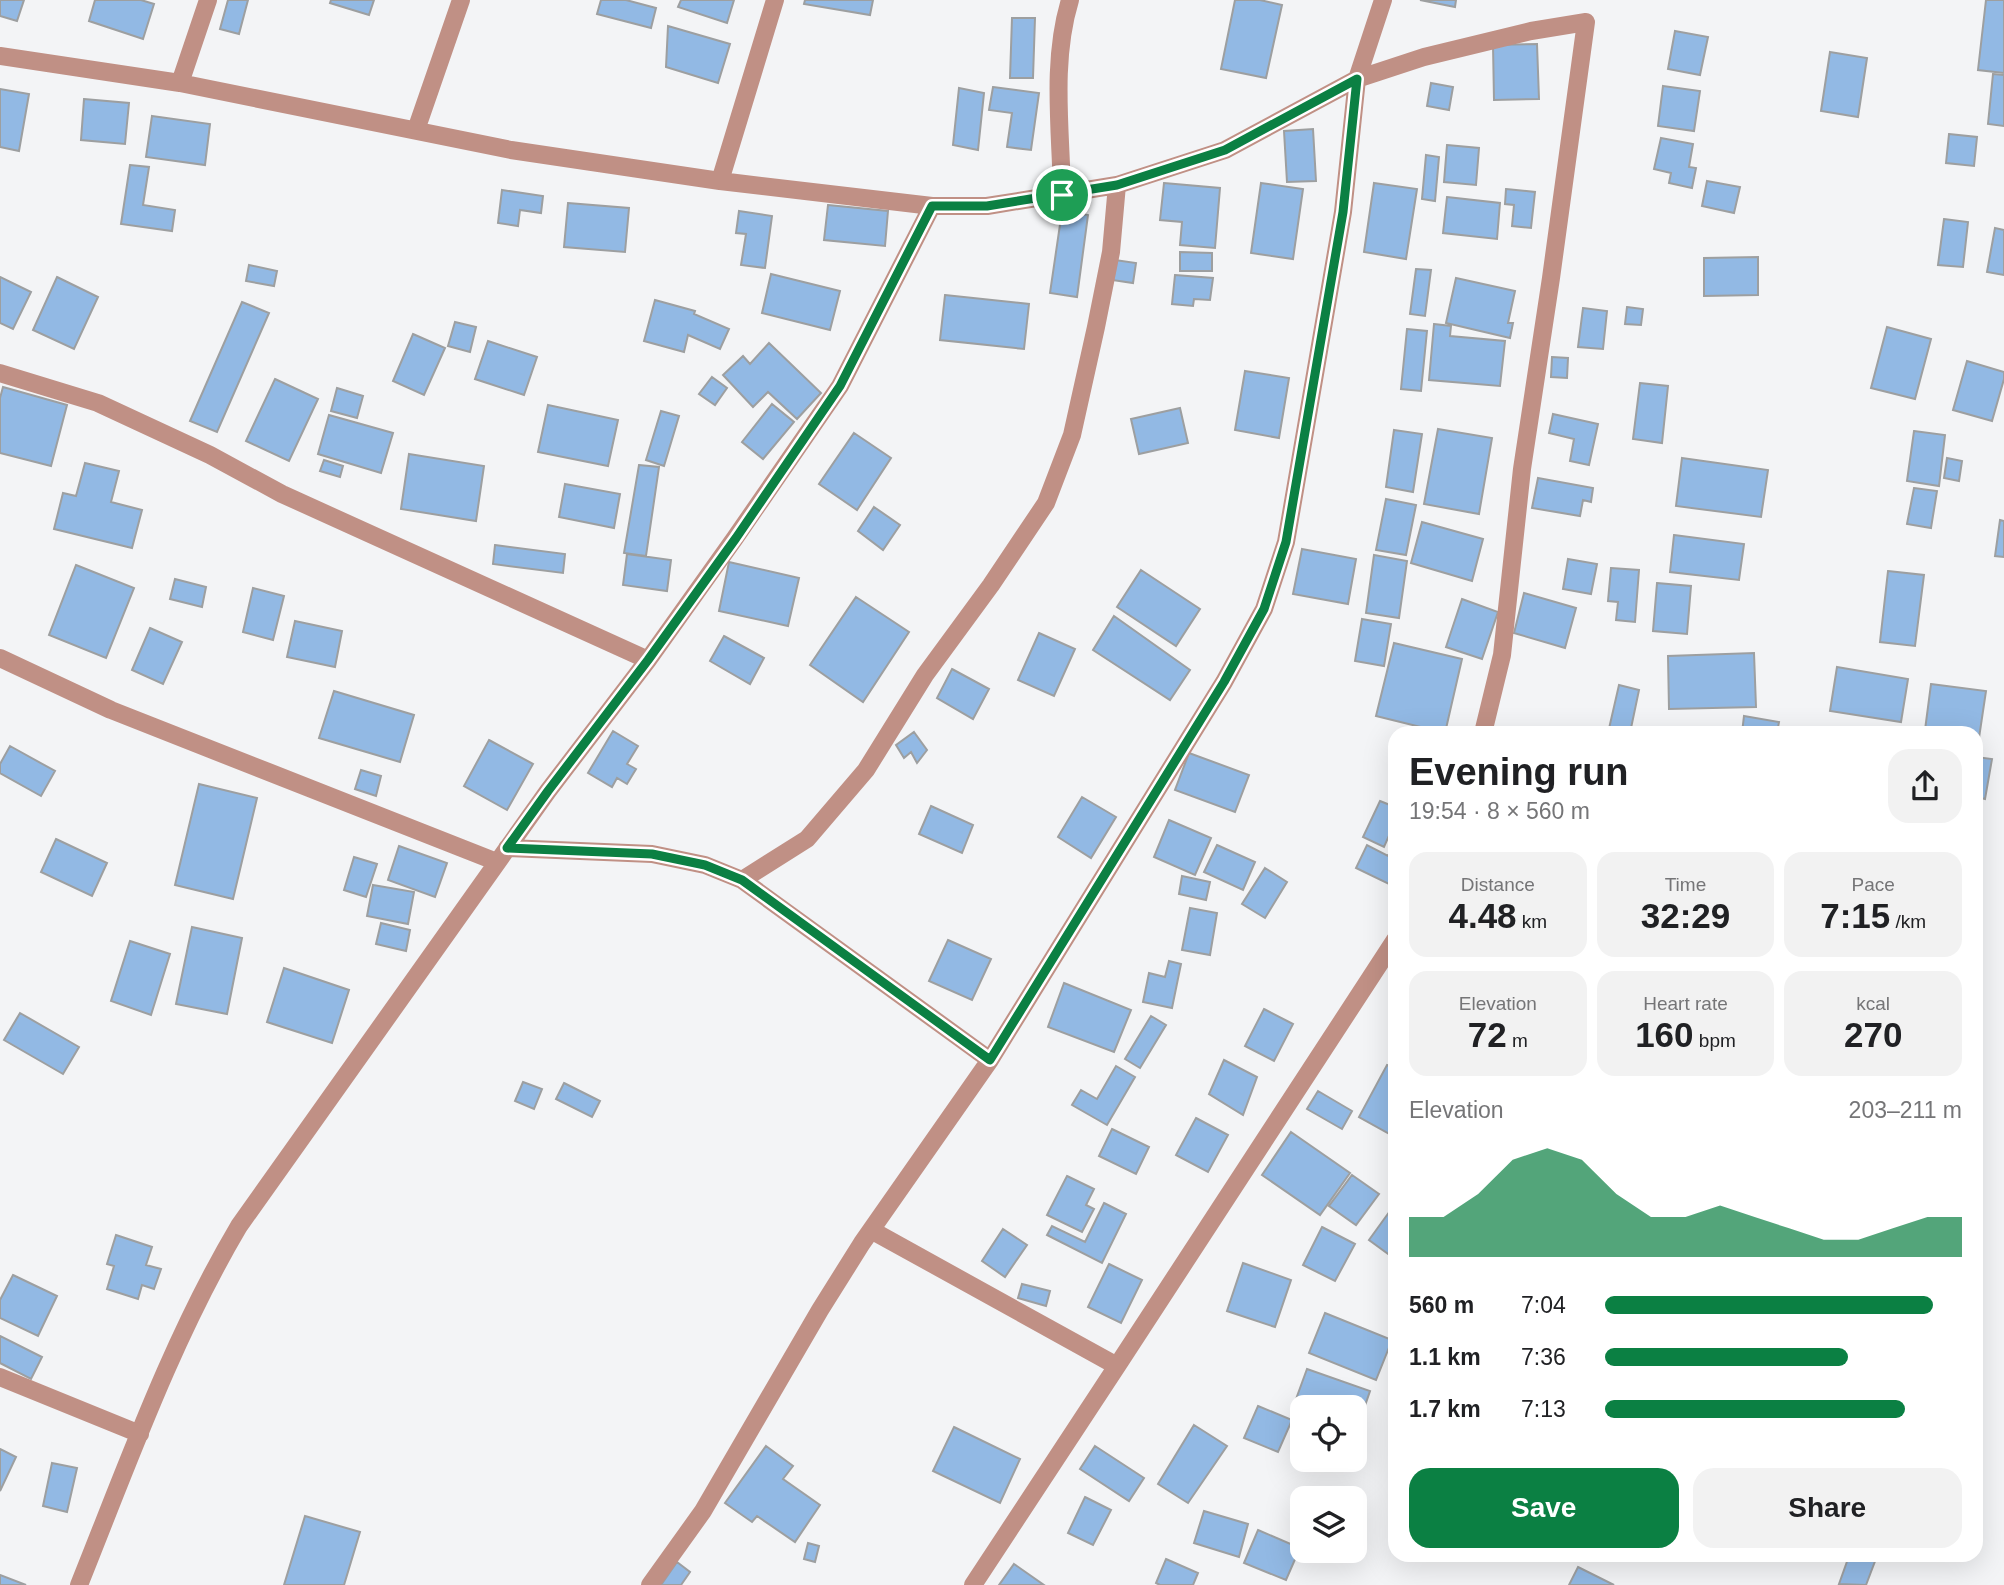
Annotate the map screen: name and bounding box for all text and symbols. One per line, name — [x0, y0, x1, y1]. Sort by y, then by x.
pin — [1032, 165, 1092, 225]
icon: arrive — [1043, 176, 1081, 214]
button: share — [1888, 749, 1962, 823]
text: Evening run — [1409, 751, 1629, 793]
text: 19:54 · 8 × 560 m — [1409, 798, 1590, 824]
text: Distance — [1461, 874, 1535, 895]
text: Time — [1665, 874, 1706, 895]
text: Pace — [1852, 874, 1895, 895]
text: 4.48 — [1448, 896, 1517, 935]
text: 32:29 — [1641, 896, 1730, 935]
text: 7:15 — [1820, 896, 1890, 935]
text: km — [1517, 911, 1547, 932]
text: /km — [1890, 911, 1926, 932]
text: Elevation — [1459, 993, 1537, 1014]
text: Heart rate — [1643, 993, 1728, 1014]
text: kcal — [1856, 993, 1890, 1014]
text: 72 — [1468, 1015, 1507, 1054]
text: 160 — [1635, 1015, 1694, 1054]
text: 270 — [1844, 1015, 1902, 1054]
text: m — [1507, 1030, 1528, 1051]
text: bpm — [1694, 1030, 1736, 1051]
text: Elevation — [1409, 1097, 1504, 1123]
text: 203–211 m — [1849, 1097, 1962, 1123]
text: 560 m — [1409, 1292, 1474, 1318]
text: 7:04 — [1521, 1292, 1566, 1318]
text: 1.1 km — [1409, 1344, 1481, 1370]
text: 7:36 — [1521, 1344, 1566, 1370]
map controls — [1290, 1395, 1367, 1563]
button: locate — [1290, 1395, 1367, 1472]
text: 1.7 km — [1409, 1396, 1481, 1422]
text: 7:13 — [1521, 1396, 1566, 1422]
button: Save — [1409, 1468, 1679, 1548]
button: Share — [1693, 1468, 1962, 1548]
button: layers — [1290, 1486, 1367, 1563]

